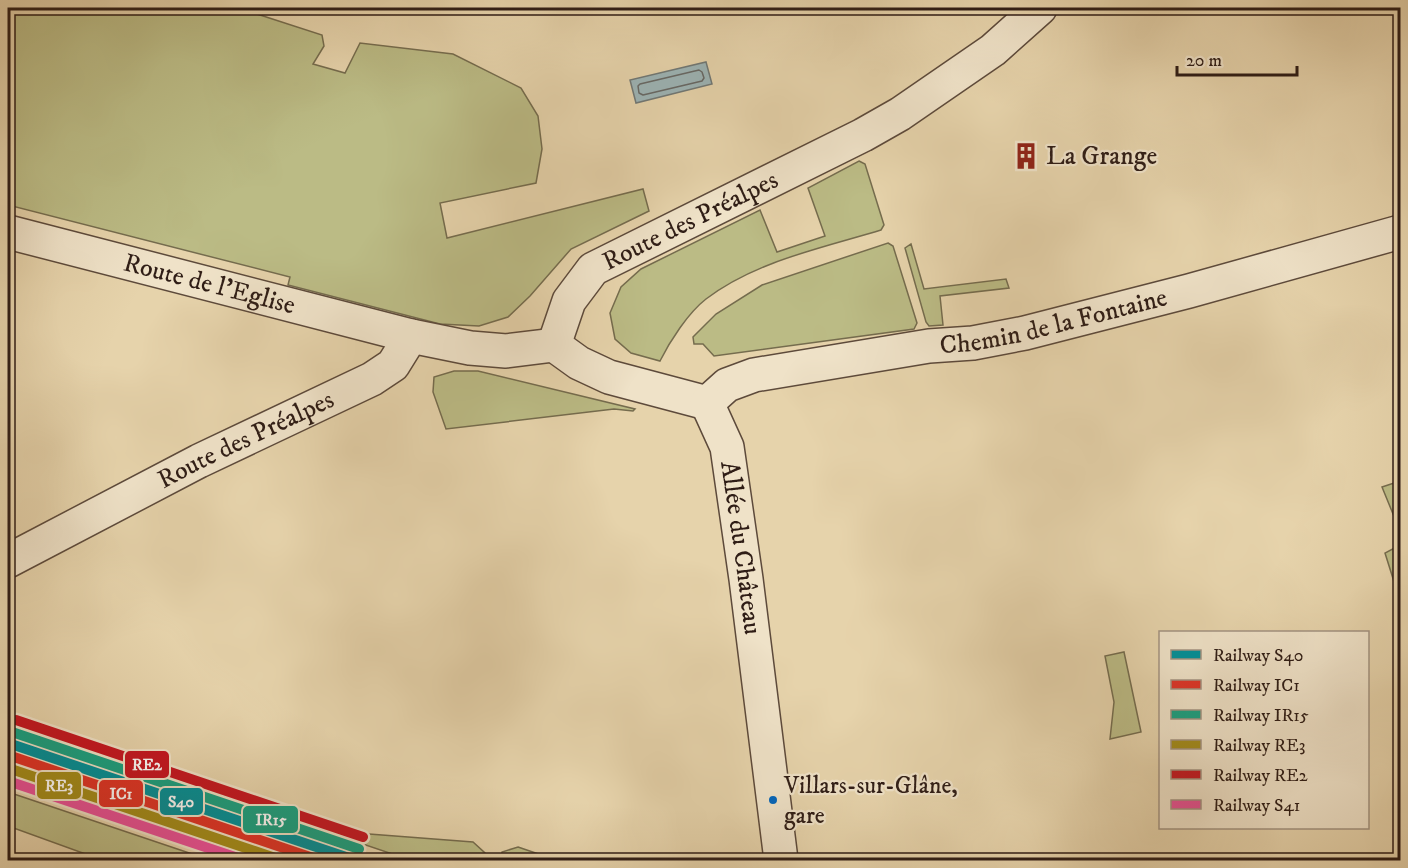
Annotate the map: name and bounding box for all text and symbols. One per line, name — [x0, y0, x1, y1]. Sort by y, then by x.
scale bar — [1177, 39, 1297, 77]
text: 20 m — [1186, 50, 1222, 72]
place label: La Grange — [1046, 140, 1157, 173]
building icon: La Grange — [1011, 141, 1041, 171]
street label: Route des Préalpes — [597, 163, 784, 278]
street label: Route de l'Eglise — [120, 246, 299, 322]
street label: Chemin de la Fontaine — [939, 281, 1171, 362]
street label: Route des Préalpes — [152, 383, 339, 496]
street label: Allée du Château — [713, 459, 769, 636]
legend — [1159, 631, 1369, 829]
text: Railway S40 — [1213, 645, 1303, 667]
text: Railway IC1 — [1213, 675, 1300, 697]
text: Railway IR15 — [1213, 705, 1309, 727]
text: Railway RE3 — [1213, 735, 1305, 757]
line badge: RE2 — [124, 750, 170, 779]
text: RE2 — [132, 755, 163, 775]
text: Railway RE2 — [1213, 765, 1308, 787]
line badge: RE3 — [36, 771, 82, 800]
place label: Villars-sur-Glâne, gare — [783, 771, 958, 831]
text: RE3 — [45, 776, 73, 796]
line badge: IC1 — [98, 779, 144, 808]
text: IC1 — [110, 784, 133, 804]
line badge: S40 — [159, 787, 204, 816]
text: S40 — [168, 792, 194, 812]
marker: Villars-sur-Glâne, gare — [767, 794, 779, 806]
text: Railway S41 — [1213, 795, 1300, 817]
line badge: IR15 — [242, 805, 299, 834]
text: IR15 — [256, 810, 287, 830]

